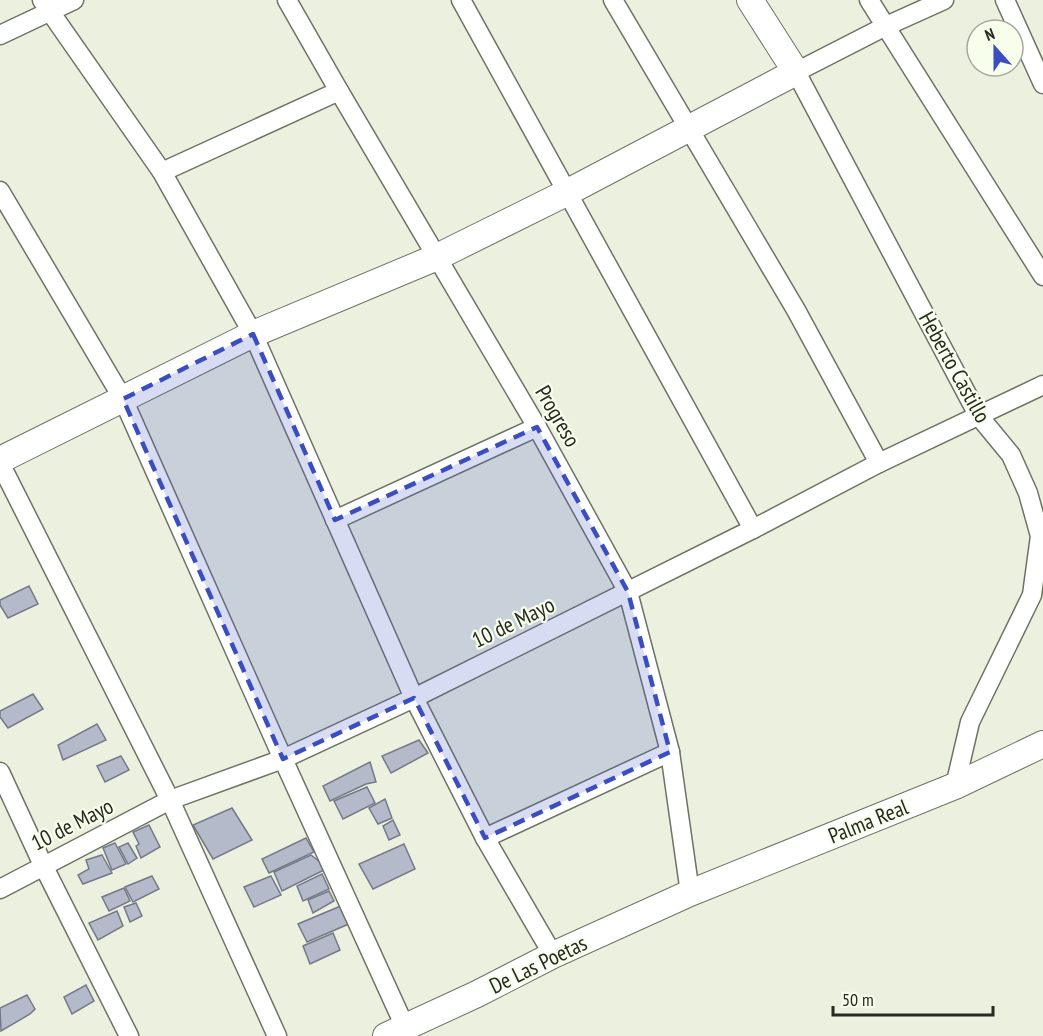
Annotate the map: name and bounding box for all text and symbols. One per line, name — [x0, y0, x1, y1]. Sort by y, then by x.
north arrow — [965, 18, 1025, 78]
text: N — [982, 23, 997, 45]
street label: Heberto Castillo — [913, 307, 997, 427]
street label: Progreso — [529, 380, 587, 452]
street label: 10 de Mayo — [467, 590, 559, 654]
street label: 10 de Mayo — [26, 791, 118, 857]
street label: Palma Real — [824, 792, 913, 850]
street label: De Las Poetas — [485, 928, 591, 1000]
scale bar — [833, 979, 994, 1017]
text: 50 m — [842, 988, 874, 1011]

